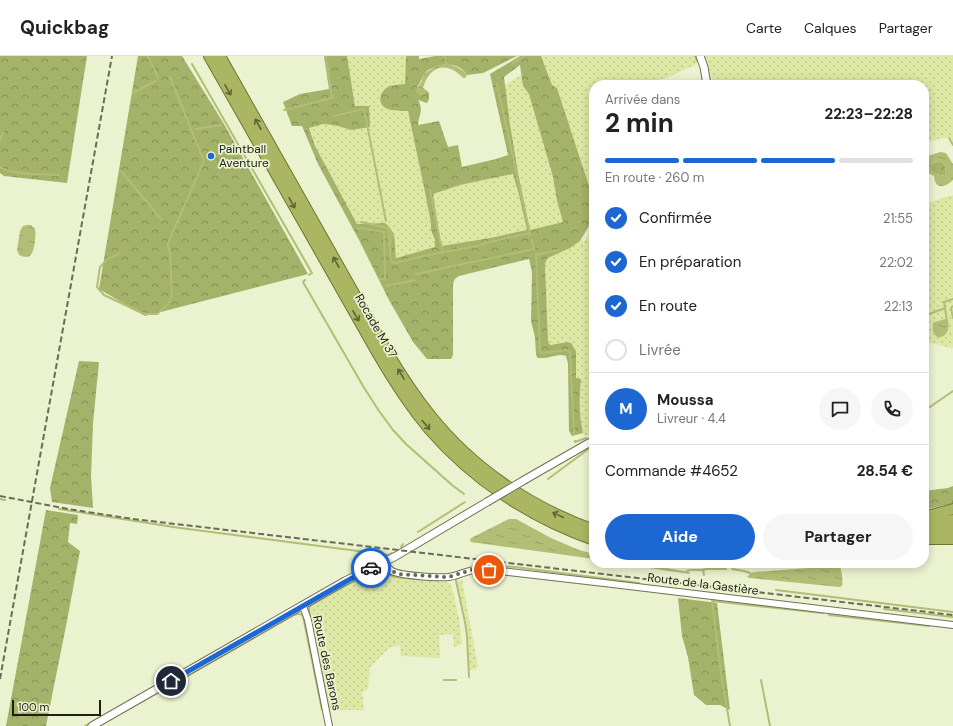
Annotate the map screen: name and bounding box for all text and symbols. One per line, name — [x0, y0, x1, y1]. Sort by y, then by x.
text: Quickbag — [20, 15, 109, 40]
text: Carte — [746, 19, 782, 37]
text: Calques — [804, 19, 857, 37]
text: Partager — [879, 19, 933, 37]
one-way arrow — [224, 84, 232, 96]
text: Arrivée dans — [605, 91, 680, 108]
text: 22:23–22:28 — [825, 104, 913, 124]
text: 2 min — [605, 106, 674, 140]
one-way arrow — [254, 118, 262, 130]
place label: Paintball Aventure — [219, 141, 269, 171]
marker: Paintball Aventure — [206, 151, 216, 161]
text: En route · 260 m — [605, 169, 704, 186]
one-way arrow — [288, 197, 296, 209]
icon: check — [605, 207, 627, 229]
text: Confirmée — [639, 208, 712, 228]
text: 21:55 — [883, 210, 913, 227]
icon: check — [605, 251, 627, 273]
text: En préparation — [639, 252, 741, 272]
text: 22:02 — [879, 254, 913, 271]
one-way arrow — [331, 256, 339, 268]
street label: Rocade M 37 — [351, 291, 401, 361]
icon: check — [605, 295, 627, 317]
text: En route — [639, 296, 697, 316]
text: 22:13 — [884, 298, 913, 315]
one-way arrow — [352, 310, 360, 322]
text: Livrée — [639, 340, 681, 360]
one-way arrow — [396, 368, 404, 380]
button: chat — [819, 388, 861, 430]
button: phone — [871, 388, 913, 430]
text: Moussa — [657, 390, 713, 410]
text: M — [619, 399, 633, 419]
text: Livreur · 4.4 — [657, 410, 726, 427]
one-way arrow — [422, 420, 431, 431]
text: Commande #4652 — [605, 461, 738, 481]
text: 28.54 € — [857, 461, 913, 481]
one-way arrow — [552, 511, 564, 518]
button: Aide — [605, 514, 755, 560]
button: Partager — [763, 514, 913, 560]
courier — [351, 548, 391, 588]
pin — [472, 553, 506, 587]
icon: car — [360, 557, 382, 579]
icon: bag — [478, 559, 500, 581]
street label: Route de la Gastière — [646, 569, 760, 599]
street label: Route des Barons — [309, 614, 345, 712]
pin — [154, 664, 188, 698]
icon: home — [160, 670, 182, 692]
scale bar — [12, 698, 101, 717]
text: 100 m — [18, 700, 49, 714]

